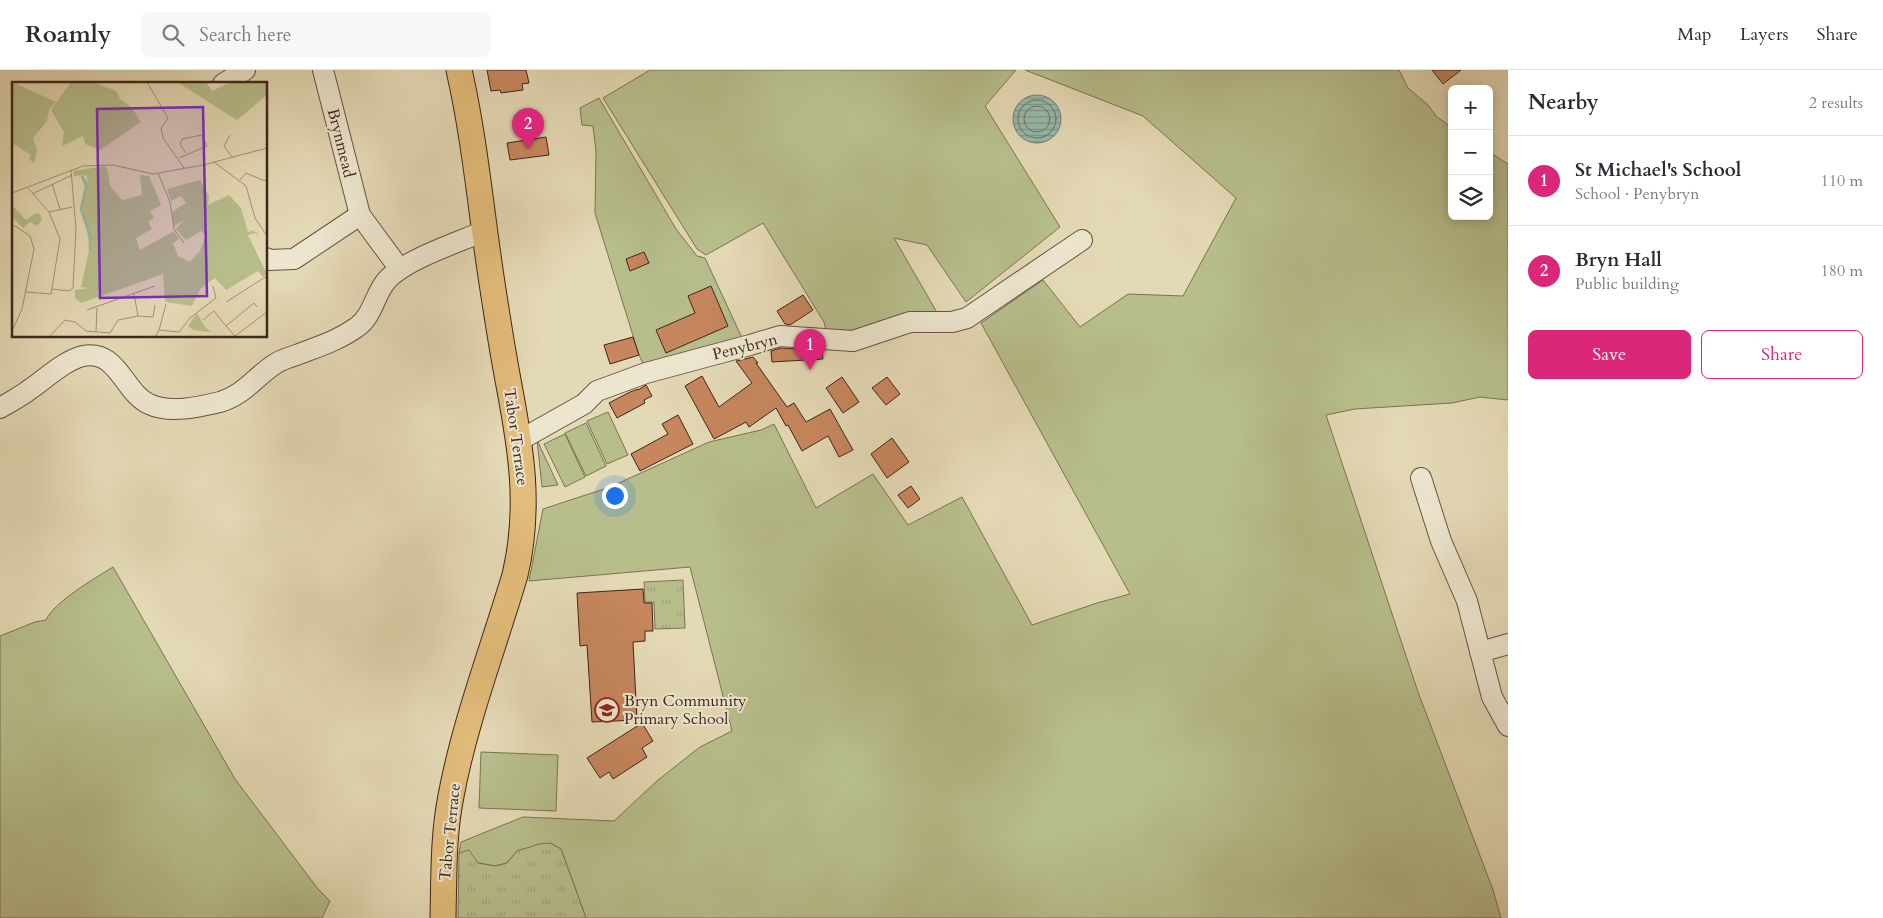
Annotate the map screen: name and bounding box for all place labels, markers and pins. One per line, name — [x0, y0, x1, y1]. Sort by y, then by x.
pin: 2 — [512, 108, 544, 149]
pin: 1 — [794, 329, 826, 370]
place label: Bryn Community Primary School — [624, 690, 747, 730]
school or university icon: Bryn Community Primary School — [594, 697, 620, 723]

